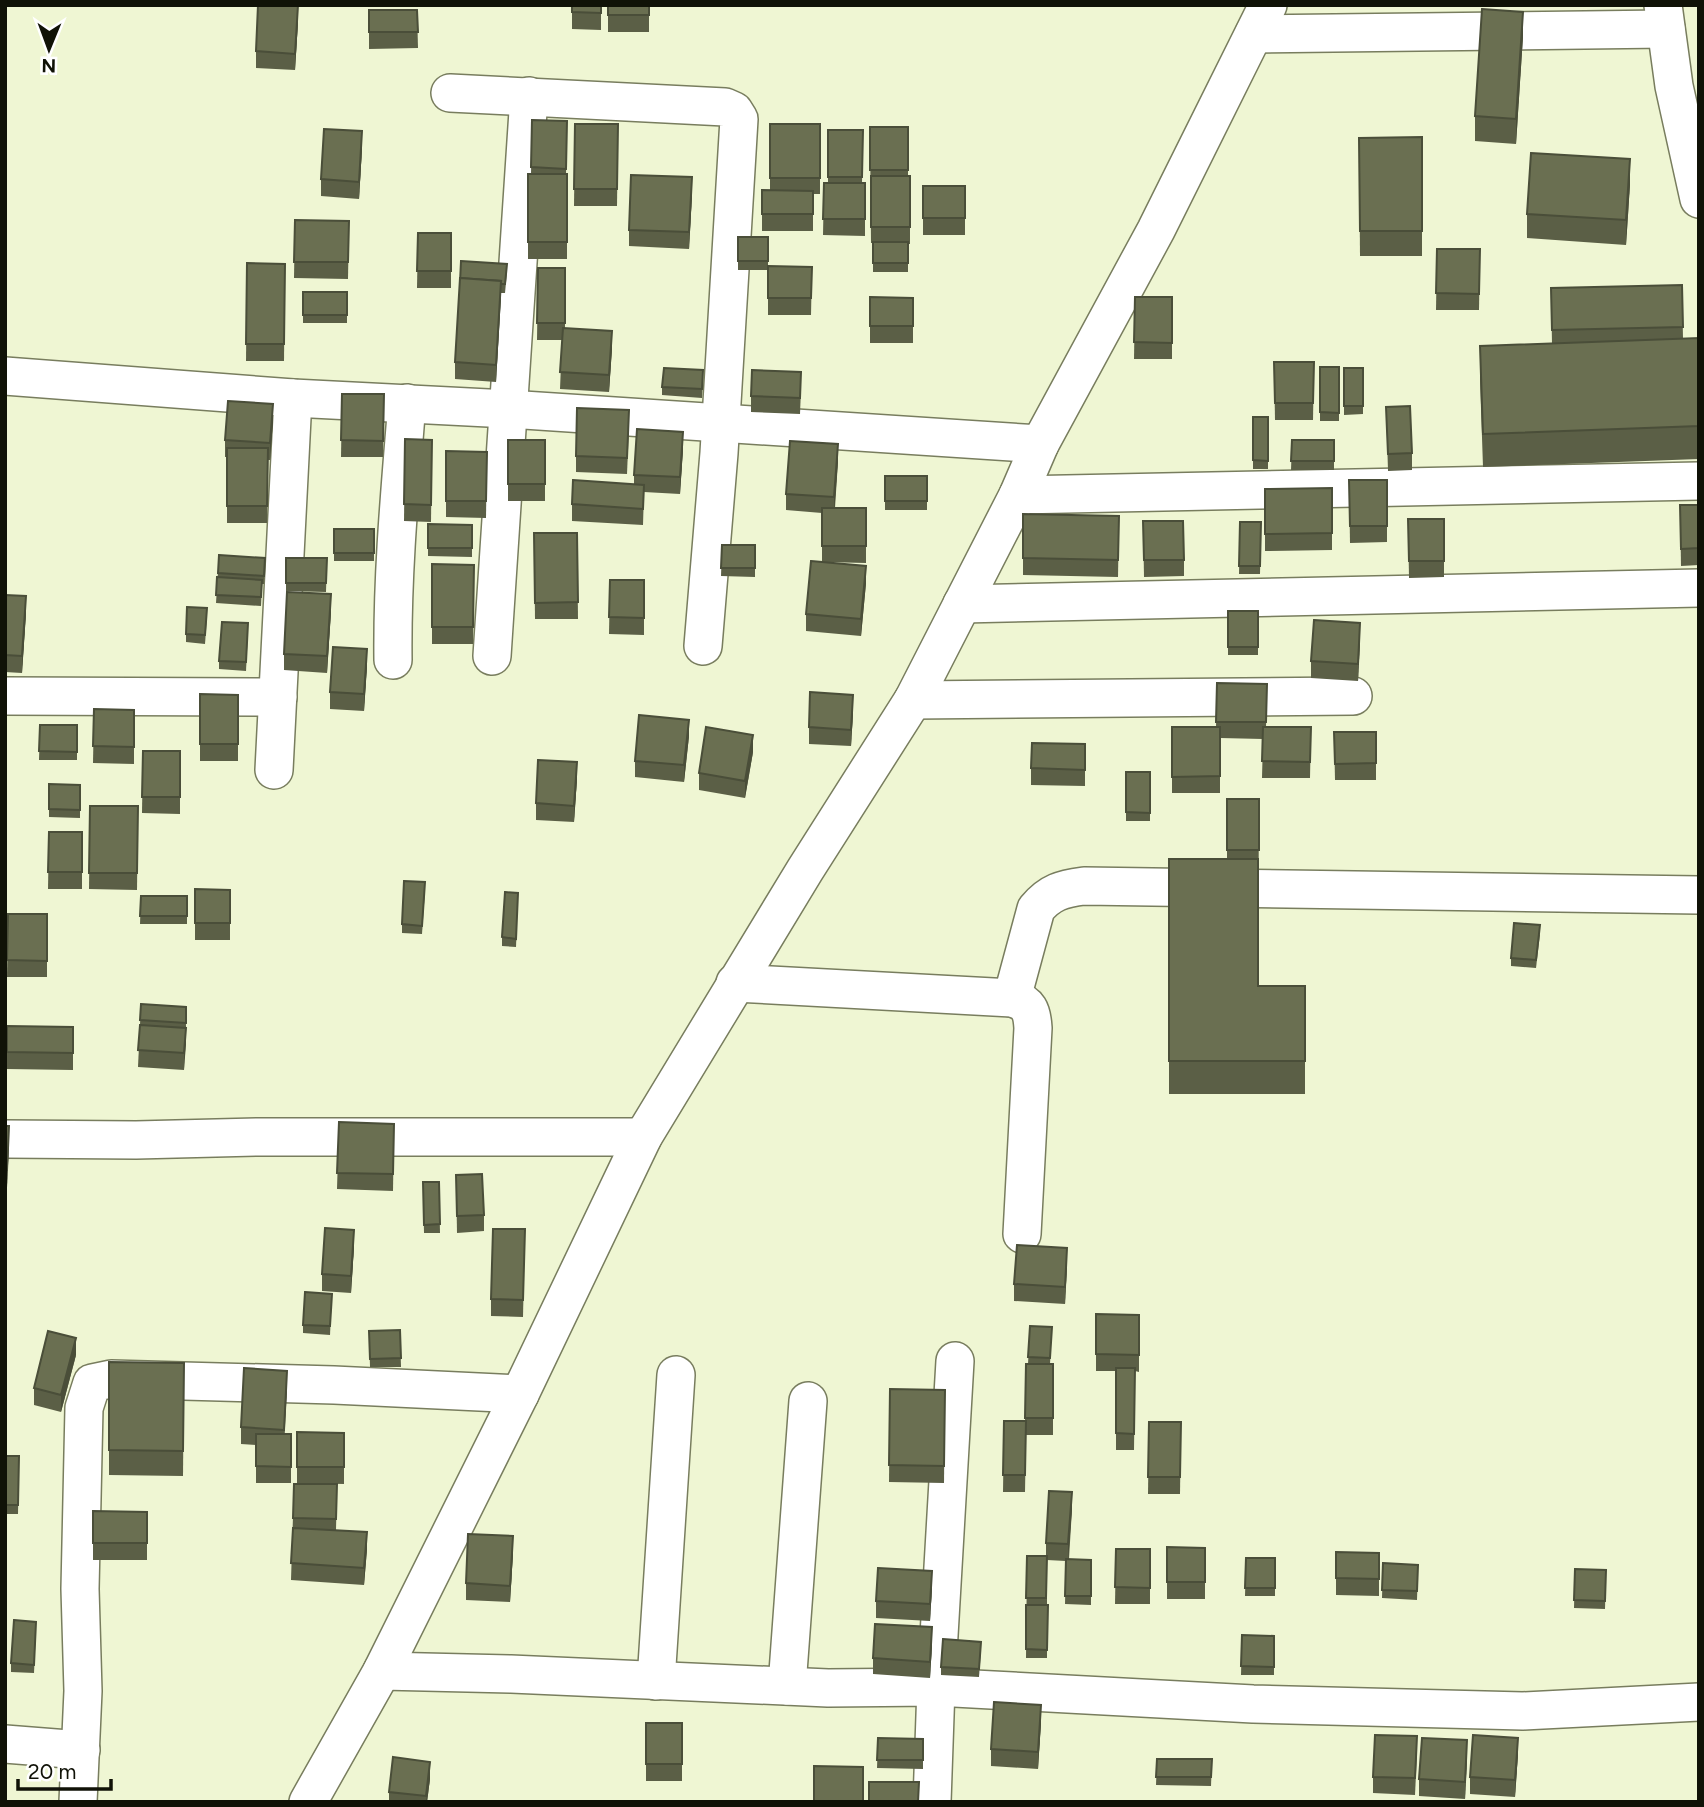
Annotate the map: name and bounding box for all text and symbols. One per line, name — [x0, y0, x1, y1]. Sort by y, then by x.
north arrow — [14, 14, 84, 84]
text: N — [41, 54, 56, 77]
scale bar — [18, 1748, 110, 1792]
text: 20 m — [28, 1759, 76, 1784]

